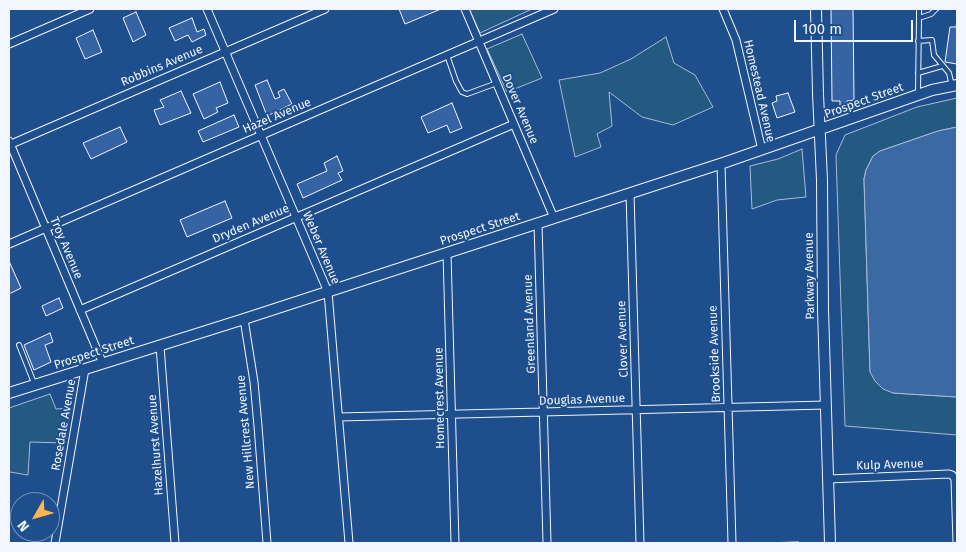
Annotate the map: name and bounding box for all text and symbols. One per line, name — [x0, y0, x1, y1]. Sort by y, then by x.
scale bar — [796, 10, 915, 42]
text: 100 m — [802, 20, 842, 38]
street label: Homestead Avenue — [740, 38, 778, 144]
street label: Robbins Avenue — [119, 42, 205, 90]
street label: Dover Avenue — [499, 72, 541, 146]
street label: Prospect Street — [822, 80, 906, 122]
street label: Hazel Avenue — [241, 95, 313, 137]
street label: Dryden Avenue — [210, 201, 292, 247]
street label: Weber Avenue — [299, 209, 343, 287]
street label: Prospect Street — [438, 209, 522, 249]
street label: Troy Avenue — [46, 215, 86, 281]
street label: Parkway Avenue — [802, 232, 818, 320]
street label: Greenland Avenue — [521, 274, 539, 374]
street label: Clover Avenue — [614, 300, 632, 378]
street label: Brookside Avenue — [706, 305, 724, 403]
street label: Prospect Street — [52, 333, 136, 373]
street label: Homecrest Avenue — [432, 347, 448, 449]
street label: New Hillcrest Avenue — [234, 374, 258, 490]
street label: Rosedale Avenue — [49, 378, 79, 472]
street label: Douglas Avenue — [539, 391, 625, 409]
street label: Hazelhurst Avenue — [145, 394, 167, 496]
street label: Kulp Avenue — [856, 457, 924, 473]
north arrow — [10, 492, 60, 542]
text: N — [14, 517, 33, 535]

